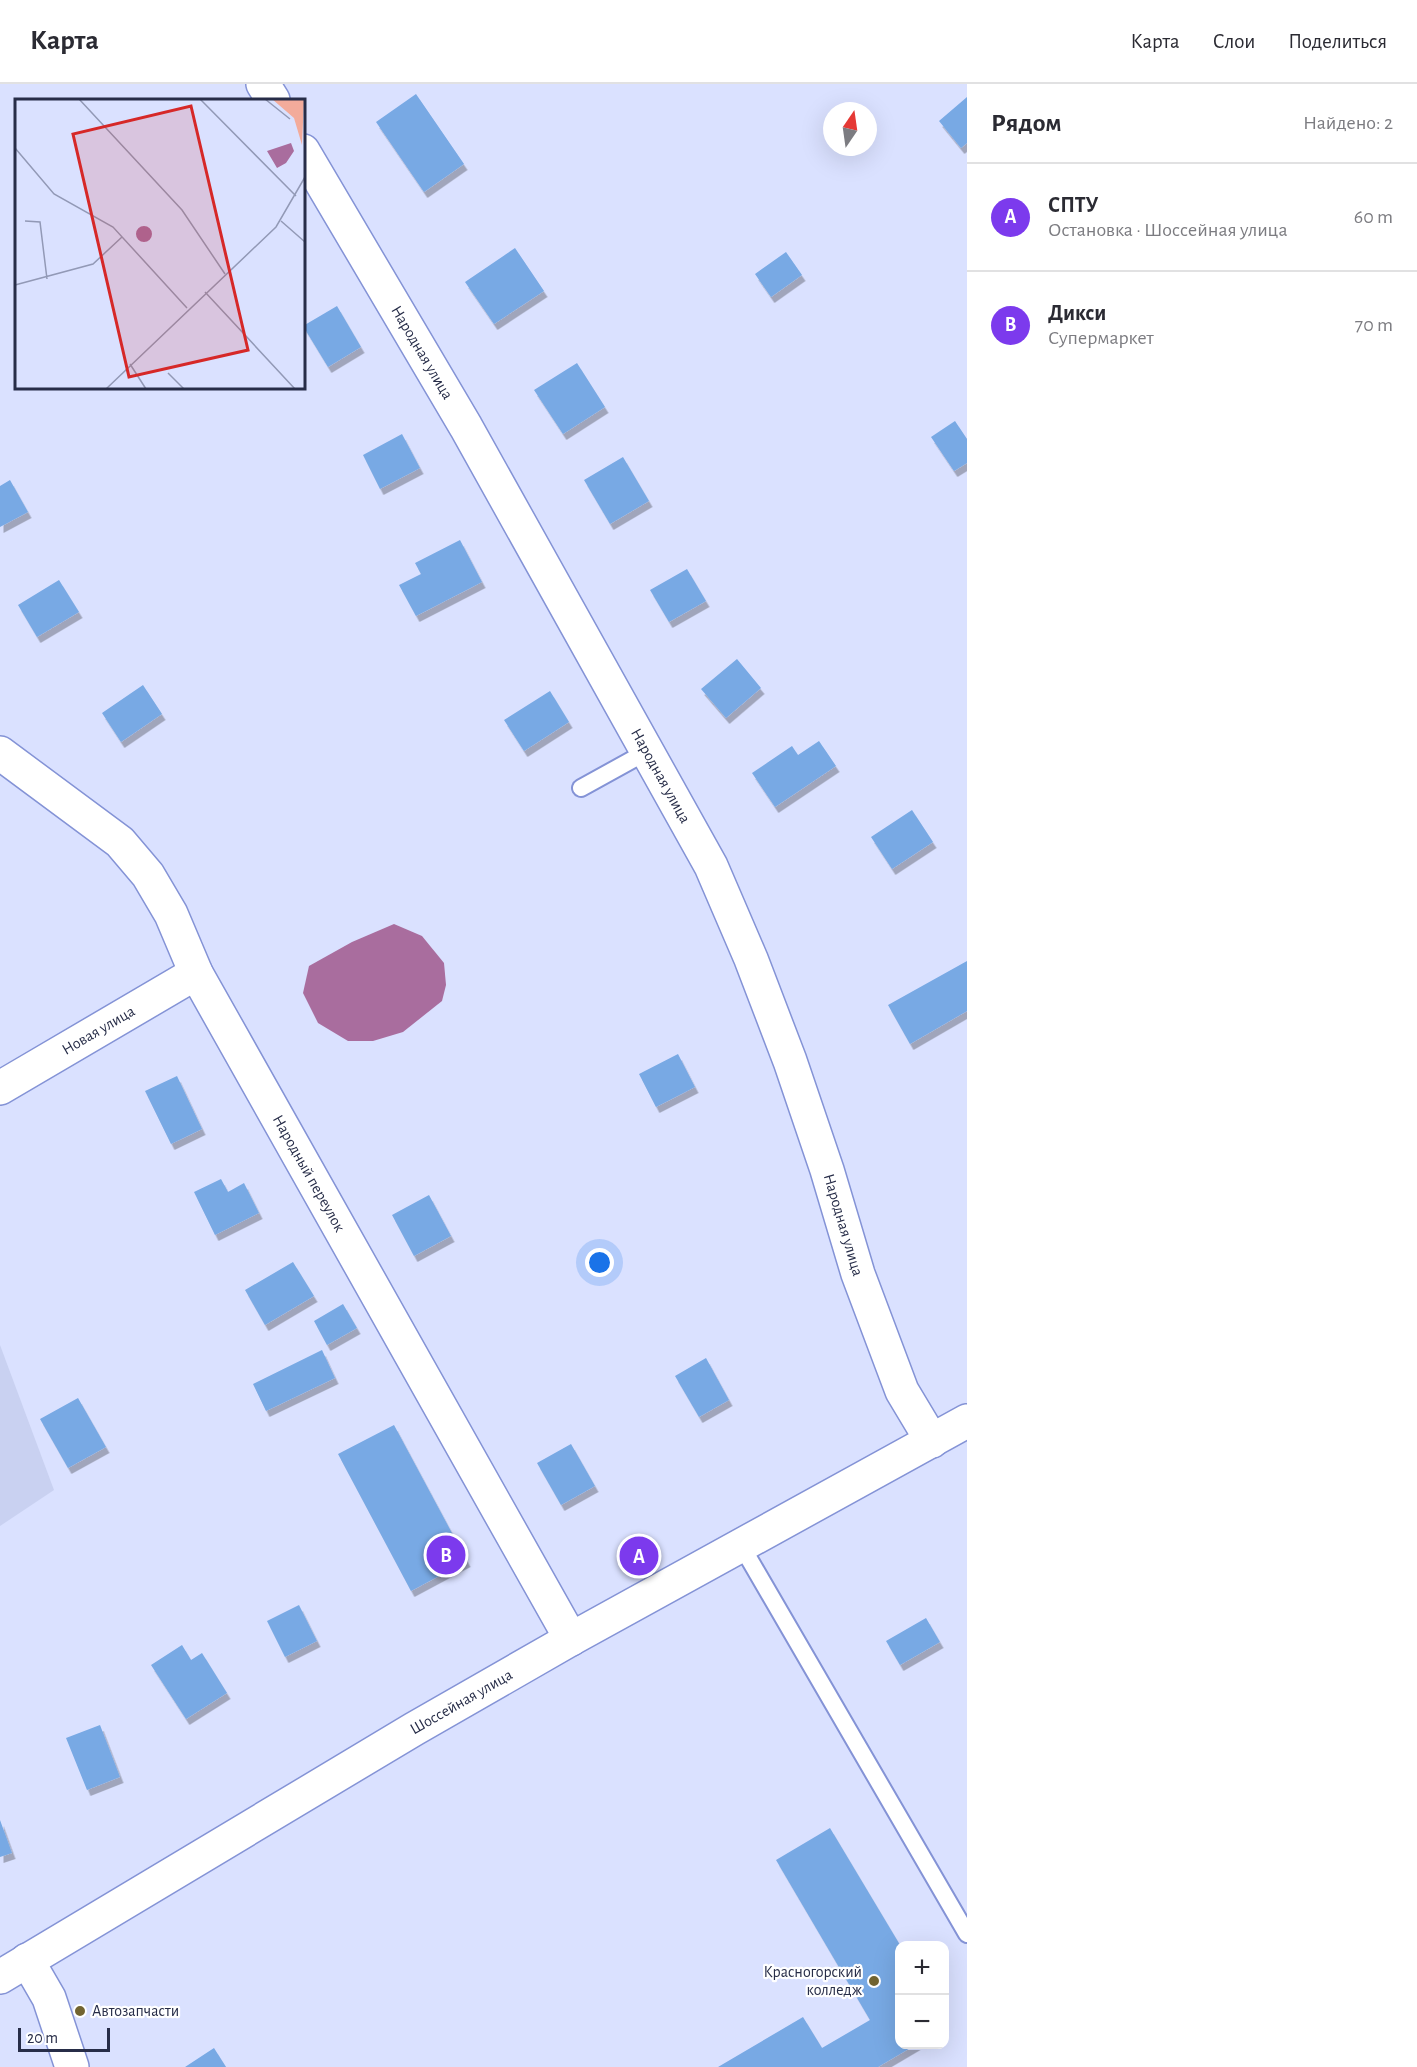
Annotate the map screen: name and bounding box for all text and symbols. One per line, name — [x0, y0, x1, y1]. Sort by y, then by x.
text: Карта — [30, 27, 99, 55]
text: Карта — [1130, 31, 1180, 52]
text: Слои — [1213, 31, 1255, 52]
text: Поделиться — [1288, 31, 1387, 52]
inset map — [15, 99, 304, 388]
north arrow — [823, 102, 877, 156]
text: Рядом — [991, 110, 1062, 136]
text: Найдено: 2 — [1303, 113, 1393, 133]
text: СПТУ — [1048, 194, 1099, 216]
text: A — [1005, 207, 1017, 227]
text: 60 m — [1354, 207, 1393, 227]
text: Остановка · Шоссейная улица — [1048, 220, 1288, 240]
text: Дикси — [1048, 302, 1106, 324]
street label: Народная улица — [388, 303, 456, 402]
text: B — [1005, 315, 1016, 335]
text: 70 m — [1355, 315, 1393, 335]
text: Супермаркет — [1048, 328, 1154, 348]
street label: Народная улица — [628, 726, 693, 826]
street label: Новая улица — [59, 1003, 137, 1058]
street label: Народный переулок — [270, 1112, 348, 1235]
street label: Народная улица — [821, 1172, 866, 1278]
your location — [585, 1248, 614, 1277]
pin: B — [426, 1532, 466, 1578]
pin: A — [620, 1534, 658, 1578]
street label: Шоссейная улица — [407, 1666, 515, 1737]
map controls — [895, 1941, 949, 2049]
button: + — [895, 1941, 949, 1995]
place label: Красногорский колледж — [763, 1964, 863, 1998]
marker: Красногорский колледж — [867, 1974, 881, 1988]
button: − — [895, 1995, 949, 2049]
place label: Автозапчасти — [92, 2003, 179, 2019]
marker: Автозапчасти — [73, 2004, 87, 2018]
scale bar — [18, 2025, 110, 2052]
text: 20 m — [27, 2030, 58, 2046]

